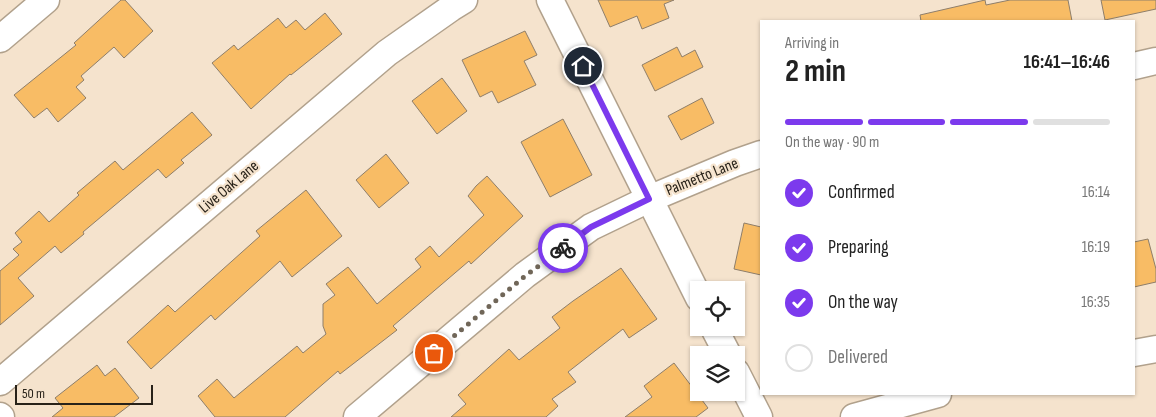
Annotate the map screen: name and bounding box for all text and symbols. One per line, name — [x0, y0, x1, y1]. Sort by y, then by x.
text: Arriving in — [785, 34, 839, 53]
pin — [562, 45, 604, 87]
text: 16:41–16:46 — [1024, 51, 1110, 74]
icon: home — [569, 52, 597, 80]
text: 2 min — [785, 52, 846, 91]
text: On the way · 90 m — [785, 133, 879, 152]
street label: Palmetto Lane — [663, 154, 741, 200]
street label: Live Oak Lane — [195, 157, 263, 217]
icon: check — [785, 179, 813, 207]
text: Confirmed — [828, 181, 895, 204]
text: 16:14 — [1082, 183, 1110, 202]
courier — [538, 223, 588, 273]
icon: bike — [549, 234, 577, 262]
icon: check — [785, 234, 813, 262]
text: Preparing — [828, 236, 889, 259]
text: 16:19 — [1082, 238, 1110, 257]
map controls — [690, 281, 745, 401]
button: locate — [690, 281, 745, 336]
icon: check — [785, 289, 813, 317]
text: On the way — [828, 291, 898, 314]
text: 16:35 — [1081, 293, 1110, 312]
pin — [413, 332, 455, 374]
icon: bag — [420, 339, 448, 367]
button: layers — [690, 346, 745, 401]
text: Delivered — [828, 346, 888, 369]
scale bar — [15, 382, 152, 405]
text: 50 m — [22, 385, 45, 402]

